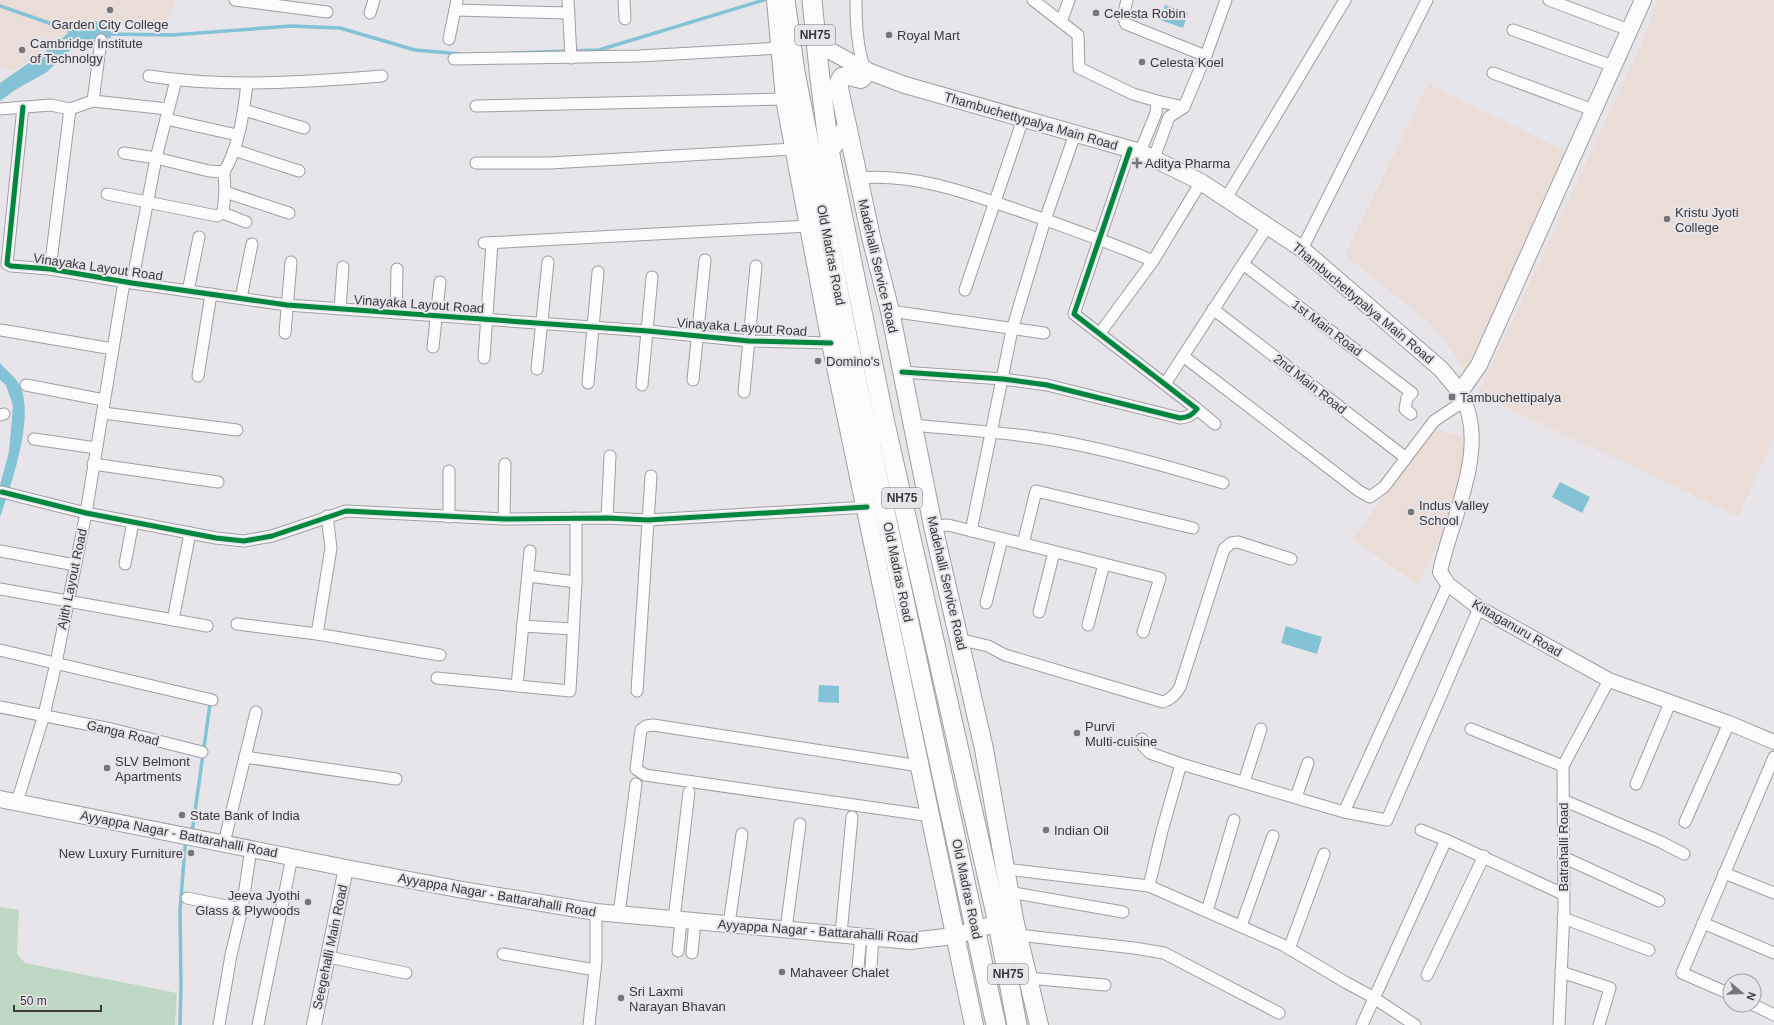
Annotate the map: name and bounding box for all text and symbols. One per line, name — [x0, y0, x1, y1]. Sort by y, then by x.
marker: Garden City College — [105, 5, 115, 15]
place label: Celesta Robin — [1104, 6, 1186, 21]
marker: Celesta Robin — [1091, 8, 1101, 18]
place label: Garden City College — [51, 17, 169, 32]
road number: NH75 — [795, 25, 835, 45]
place label: Royal Mart — [897, 28, 960, 43]
marker: Royal Mart — [884, 30, 894, 40]
place label: Cambridge Institute of Technolgy — [30, 36, 143, 66]
marker: Cambridge Institute of Technolgy — [17, 45, 27, 55]
place label: Celesta Koel — [1150, 55, 1224, 70]
marker: Celesta Koel — [1137, 57, 1147, 67]
street label: Thambuchettypalya Main Road — [942, 89, 1120, 153]
place label: Aditya Pharma — [1145, 156, 1231, 171]
marker: Aditya Pharma — [1132, 158, 1142, 168]
street label: Madehalli Service Road — [855, 197, 901, 335]
street label: Old Madras Road — [814, 204, 848, 306]
place label: Kristu Jyoti College — [1675, 205, 1739, 235]
marker: Kristu Jyoti College — [1662, 214, 1672, 224]
street label: Thambuchettypalya Main Road — [1289, 239, 1437, 367]
street label: Vinayaka Layout Road — [32, 250, 164, 284]
street label: Vinayaka Layout Road — [353, 292, 485, 316]
street label: 1st Main Road — [1289, 297, 1365, 359]
street label: Vinayaka Layout Road — [676, 315, 808, 339]
street label: 2nd Main Road — [1271, 351, 1349, 417]
place label: Domino's — [826, 354, 880, 369]
marker: Domino's — [813, 356, 823, 366]
place label: Tambuchettipalya — [1460, 390, 1562, 405]
marker: Tambuchettipalya — [1447, 392, 1457, 402]
road number: NH75 — [882, 488, 922, 508]
place label: Indus Valley School — [1419, 498, 1489, 528]
marker: Indus Valley School — [1406, 507, 1416, 517]
street label: Madehalli Service Road — [924, 514, 970, 652]
street label: Old Madras Road — [880, 521, 916, 623]
street label: Ajith Layout Road — [54, 527, 90, 631]
street label: Kittaganuru Road — [1469, 596, 1565, 660]
street label: Ganga Road — [85, 717, 161, 749]
place label: Purvi Multi-cuisine — [1085, 719, 1157, 749]
marker: Purvi Multi-cuisine — [1072, 728, 1082, 738]
place label: SLV Belmont Apartments — [115, 754, 190, 784]
marker: SLV Belmont Apartments — [102, 763, 112, 773]
street label: Batrahalli Road — [1556, 803, 1571, 891]
street label: Ayyappa Nagar - Battarahalli Road — [79, 807, 279, 861]
place label: State Bank of India — [190, 808, 301, 823]
marker: State Bank of India — [177, 810, 187, 820]
place label: Indian Oil — [1054, 823, 1109, 838]
marker: Indian Oil — [1041, 825, 1051, 835]
street label: Old Madras Road — [949, 838, 985, 940]
place label: New Luxury Furniture — [59, 846, 183, 861]
marker: New Luxury Furniture — [186, 848, 196, 858]
street label: Ayyappa Nagar - Battarahalli Road — [397, 870, 597, 920]
street label: Seegehalli Main Road — [309, 883, 351, 1011]
place label: Jeeva Jyothi Glass & Plywoods — [195, 888, 300, 918]
marker: Jeeva Jyothi Glass & Plywoods — [303, 897, 313, 907]
street label: Ayyappa Nagar - Battarahalli Road — [717, 917, 919, 945]
road number: NH75 — [988, 964, 1028, 984]
place label: Mahaveer Chalet — [790, 965, 889, 980]
marker: Mahaveer Chalet — [777, 967, 787, 977]
north arrow — [1722, 973, 1762, 1013]
place label: Sri Laxmi Narayan Bhavan — [629, 984, 726, 1014]
scale bar — [14, 987, 101, 1013]
text: N — [1744, 991, 1758, 1002]
marker: Sri Laxmi Narayan Bhavan — [616, 993, 626, 1003]
text: 50 m — [20, 994, 47, 1008]

